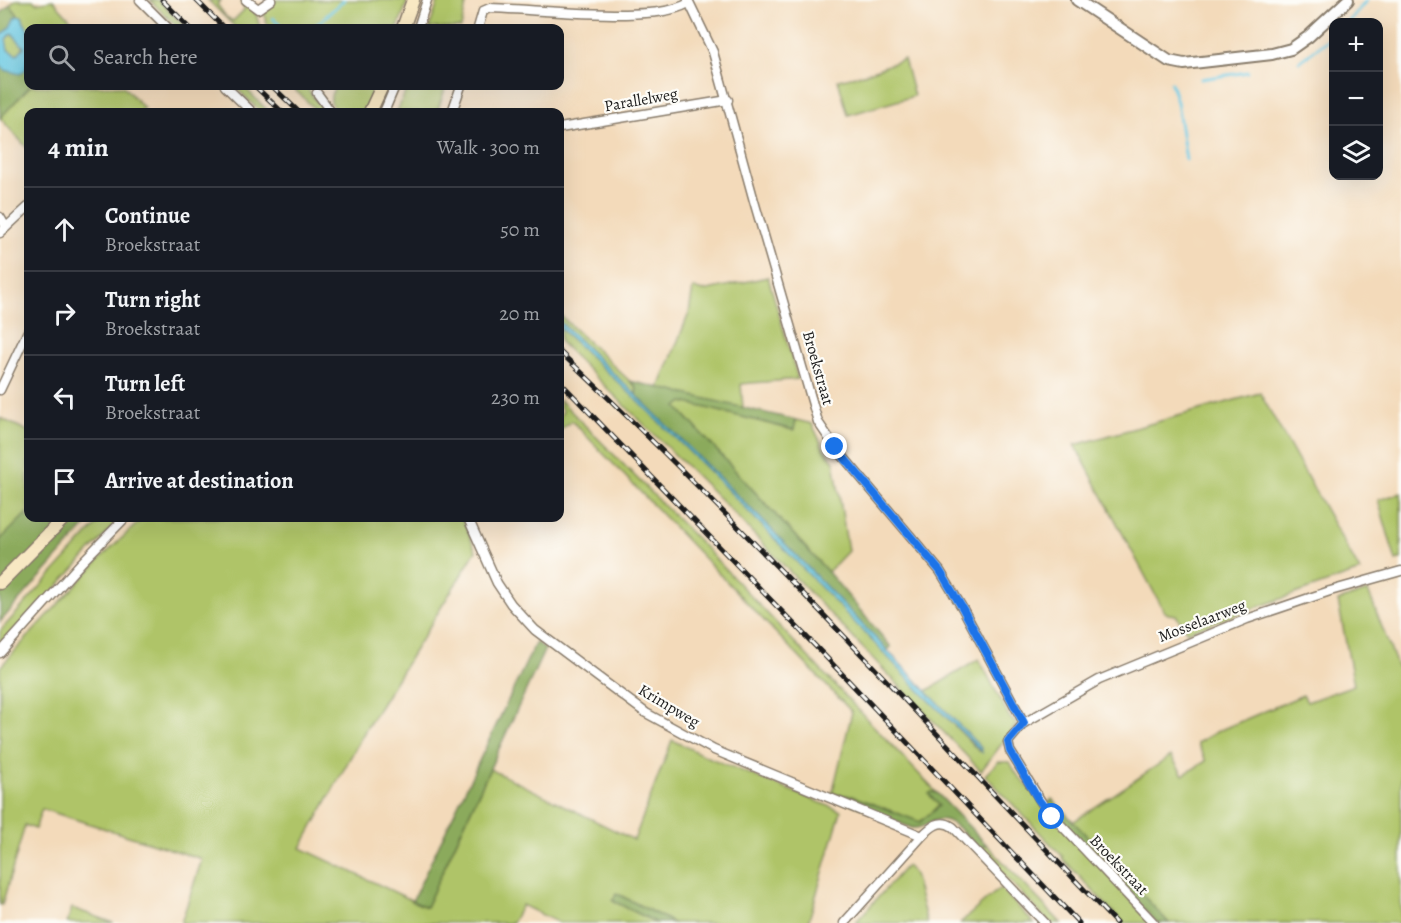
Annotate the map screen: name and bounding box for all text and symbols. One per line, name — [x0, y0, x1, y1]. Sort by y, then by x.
map controls — [1329, 18, 1383, 180]
button: + — [1329, 18, 1383, 72]
search box — [24, 24, 564, 90]
icon: search — [45, 41, 78, 74]
text: Search here — [93, 42, 198, 72]
button: − — [1329, 72, 1383, 126]
street label: Parallelweg — [602, 83, 680, 117]
button: layers — [1329, 126, 1383, 180]
text: 4 min — [48, 130, 109, 165]
text: Walk · 300 m — [437, 134, 540, 161]
text: Continue — [105, 201, 190, 231]
icon: ahead — [48, 213, 81, 246]
text: 50 m — [500, 216, 540, 243]
text: Broekstraat — [105, 231, 200, 258]
text: Turn right — [105, 285, 201, 315]
icon: right — [48, 297, 81, 330]
text: 20 m — [499, 300, 540, 327]
text: Broekstraat — [105, 315, 200, 342]
street label: Broekstraat — [797, 328, 839, 408]
text: Turn left — [105, 369, 185, 399]
icon: left — [48, 381, 81, 414]
text: 230 m — [491, 384, 540, 411]
text: Broekstraat — [105, 399, 200, 426]
route end — [821, 433, 847, 459]
icon: arrive — [48, 465, 81, 498]
text: Arrive at destination — [105, 466, 294, 496]
street label: Mosselaarweg — [1155, 594, 1249, 648]
street label: Krimpweg — [634, 679, 704, 733]
route start — [1038, 803, 1064, 829]
street label: Broekstraat — [1085, 830, 1153, 900]

